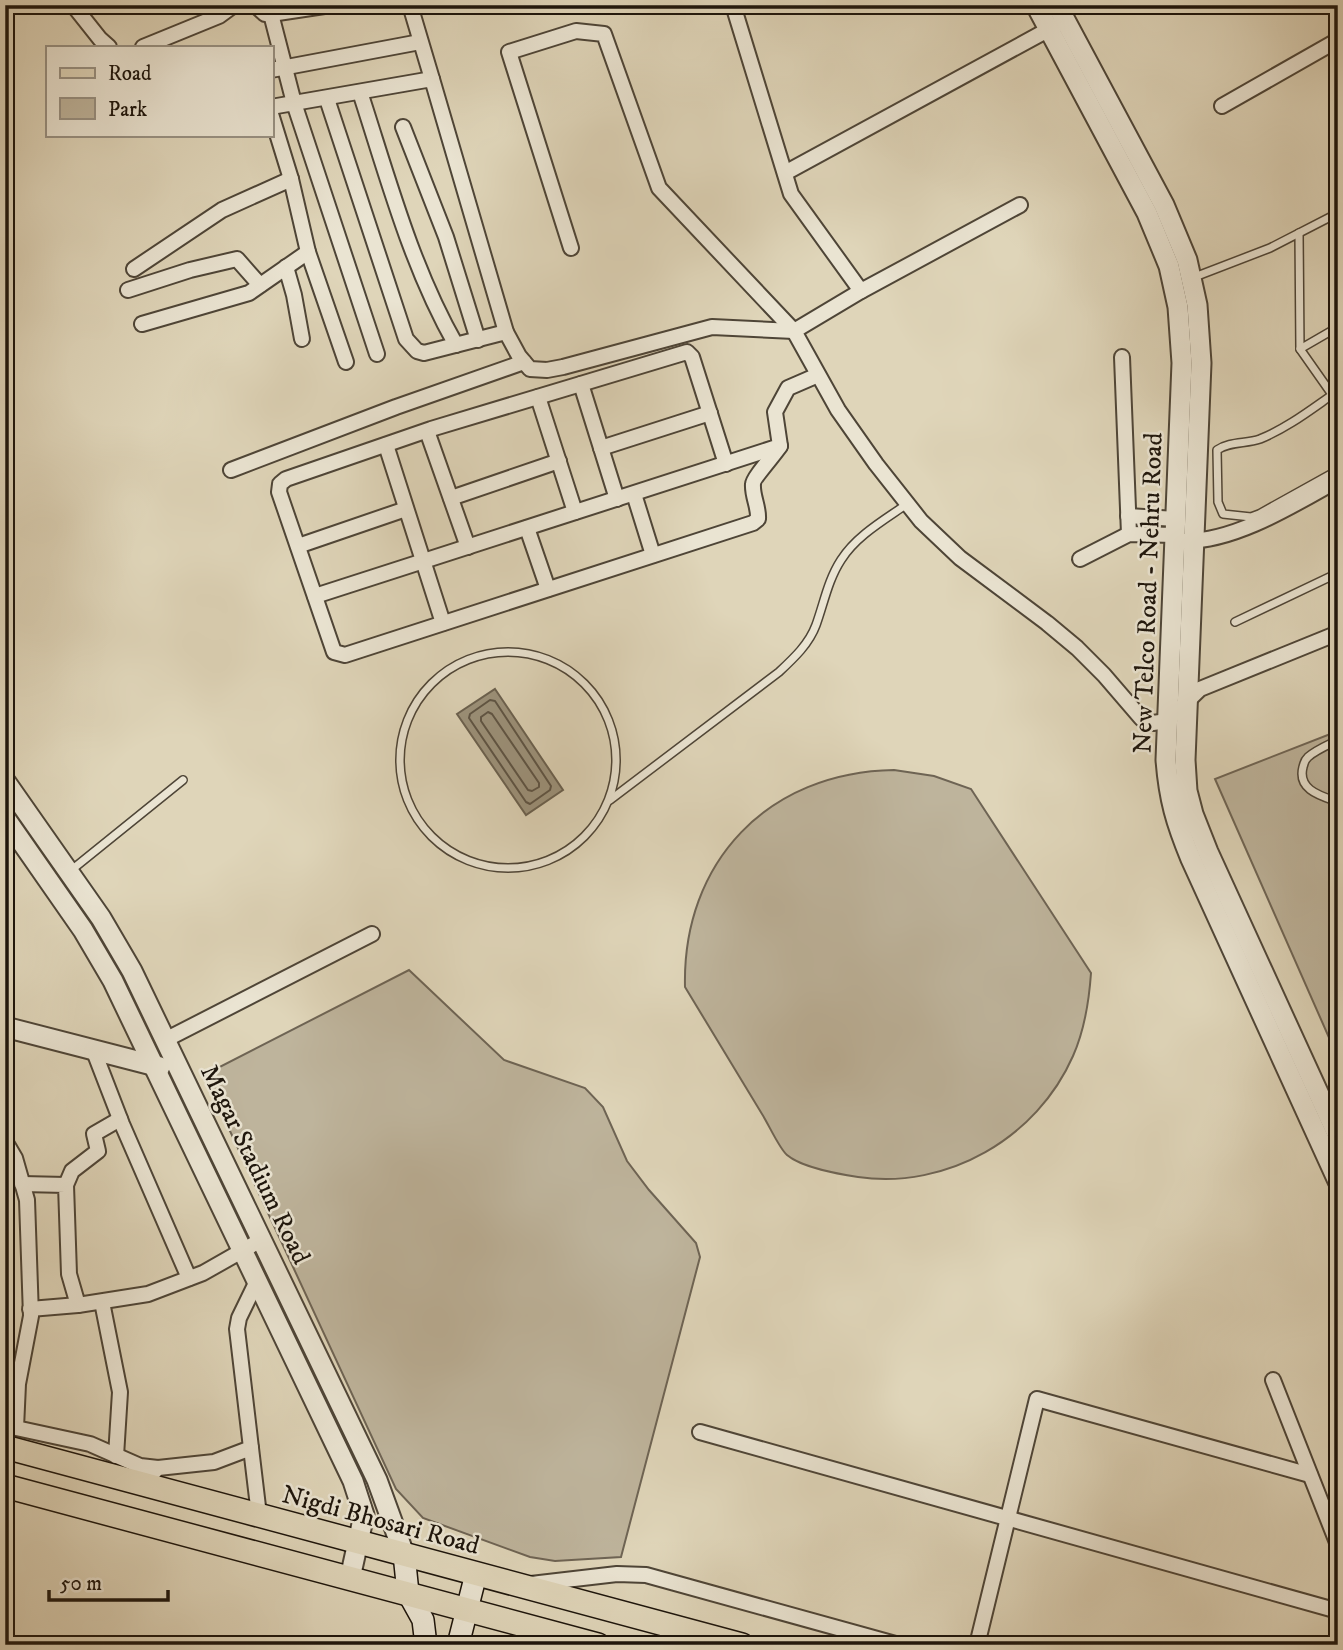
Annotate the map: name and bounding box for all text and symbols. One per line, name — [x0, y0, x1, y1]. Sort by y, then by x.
legend — [46, 46, 273, 136]
text: Road — [108, 61, 152, 87]
text: Park — [108, 97, 148, 123]
street label: New Telco Road - Nehru Road — [1126, 432, 1171, 754]
street label: Magar Stadium Road — [192, 1060, 317, 1270]
street label: Nigdi Bhosari Road — [278, 1478, 483, 1563]
scale bar — [49, 1559, 168, 1603]
text: 50 m — [60, 1571, 102, 1597]

